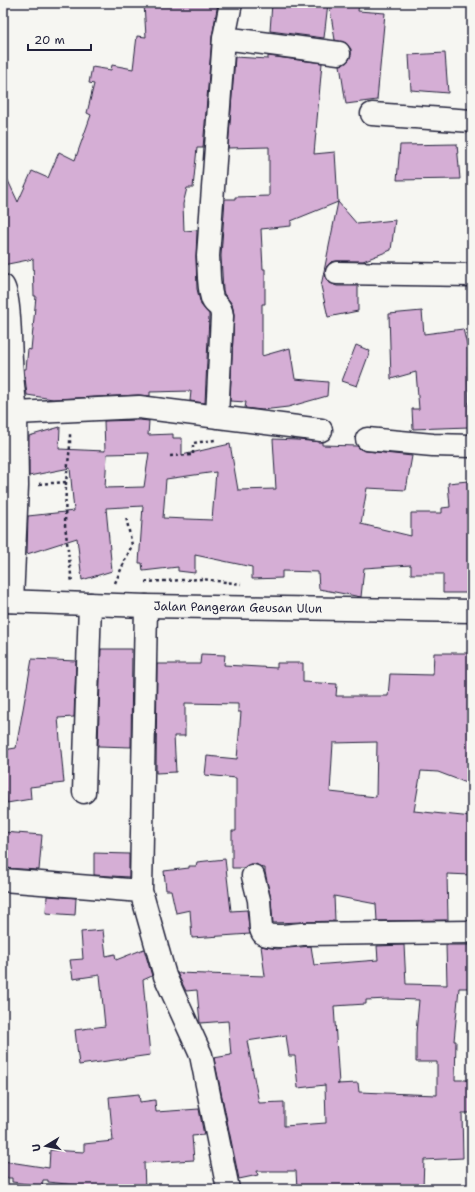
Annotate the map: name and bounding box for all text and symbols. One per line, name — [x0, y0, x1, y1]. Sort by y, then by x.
scale bar — [28, 26, 91, 52]
text: 20 m — [34, 32, 65, 48]
street label: Jalan Pangeran Geusan Ulun — [153, 598, 322, 617]
north arrow — [26, 1126, 66, 1166]
text: U — [29, 1143, 45, 1153]

